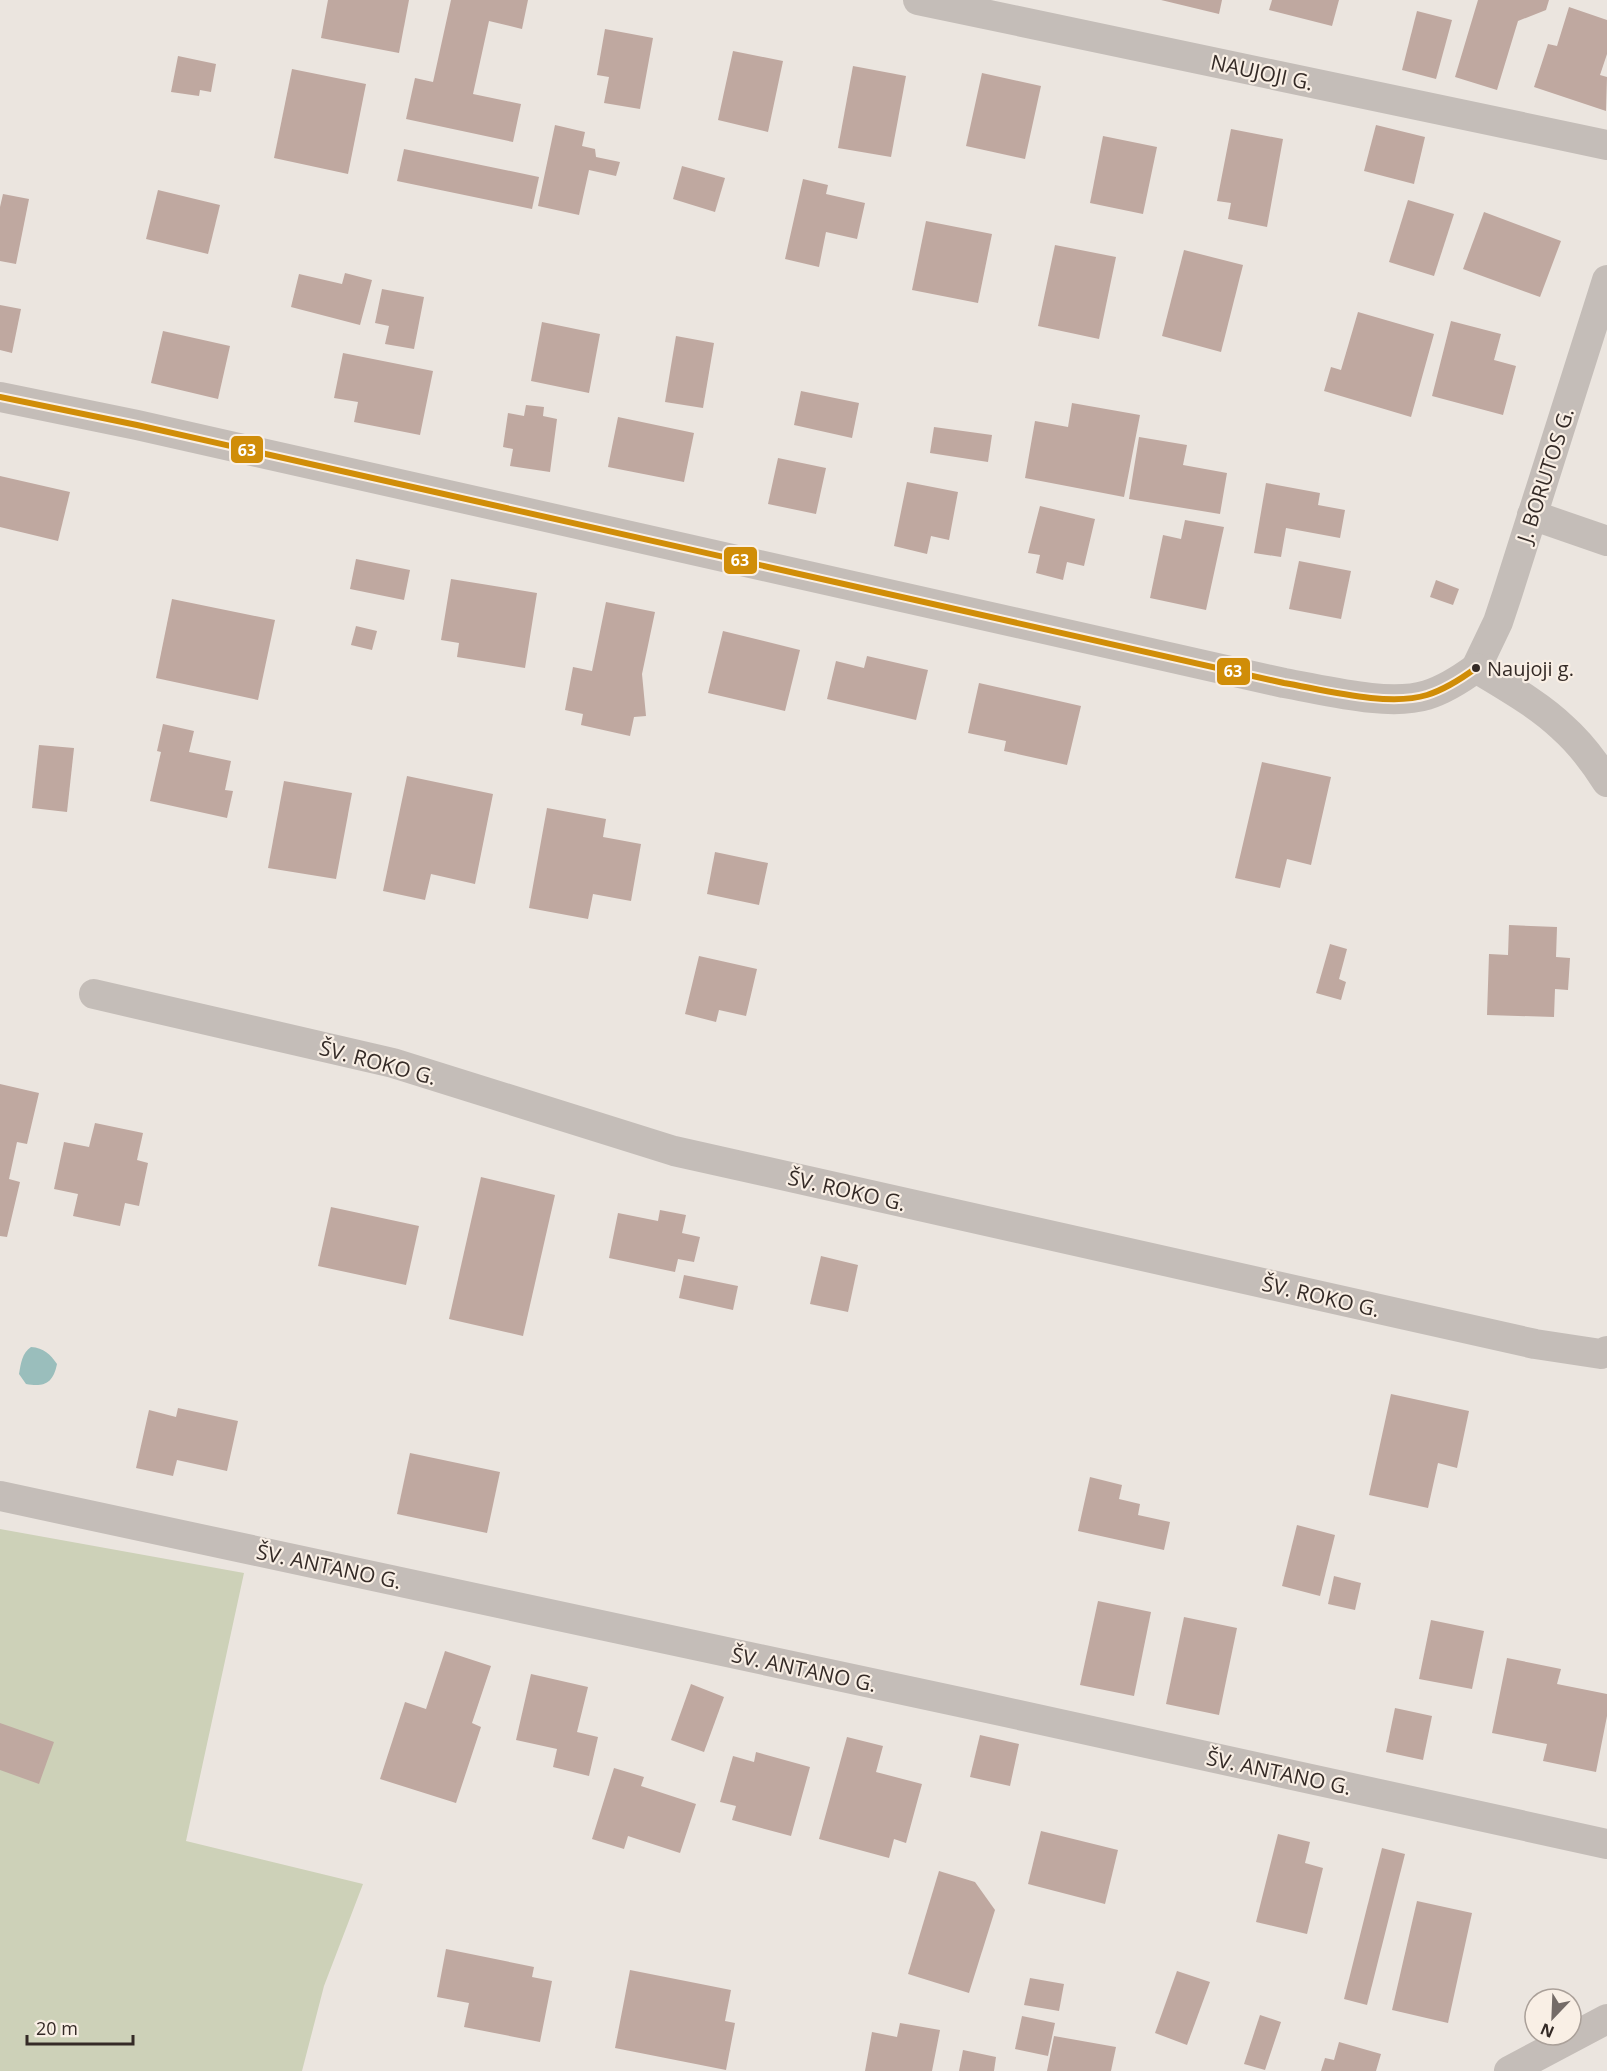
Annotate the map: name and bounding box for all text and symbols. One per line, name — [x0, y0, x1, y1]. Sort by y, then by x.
street label: NAUJOJI G. — [1208, 47, 1316, 97]
street label: J. BORUTOS G. — [1509, 404, 1580, 548]
line badge: 63 — [230, 435, 264, 464]
text: 63 — [238, 439, 256, 461]
line badge: 63 — [723, 546, 758, 575]
text: 63 — [731, 549, 749, 571]
place label: Naujoji g. — [1487, 655, 1574, 682]
line badge: 63 — [1216, 657, 1251, 686]
text: 63 — [1224, 660, 1242, 682]
marker: Naujoji g. — [1470, 662, 1482, 674]
street label: ŠV. ROKO G. — [317, 1033, 439, 1091]
street label: ŠV. ROKO G. — [786, 1163, 908, 1217]
street label: ŠV. ROKO G. — [1260, 1269, 1382, 1323]
street label: ŠV. ANTANO G. — [254, 1537, 404, 1595]
street label: ŠV. ANTANO G. — [729, 1640, 879, 1698]
street label: ŠV. ANTANO G. — [1204, 1743, 1354, 1801]
north arrow — [1523, 1987, 1583, 2047]
scale bar — [27, 2008, 134, 2046]
text: 20 m — [36, 2016, 78, 2040]
text: N — [1537, 2018, 1557, 2043]

